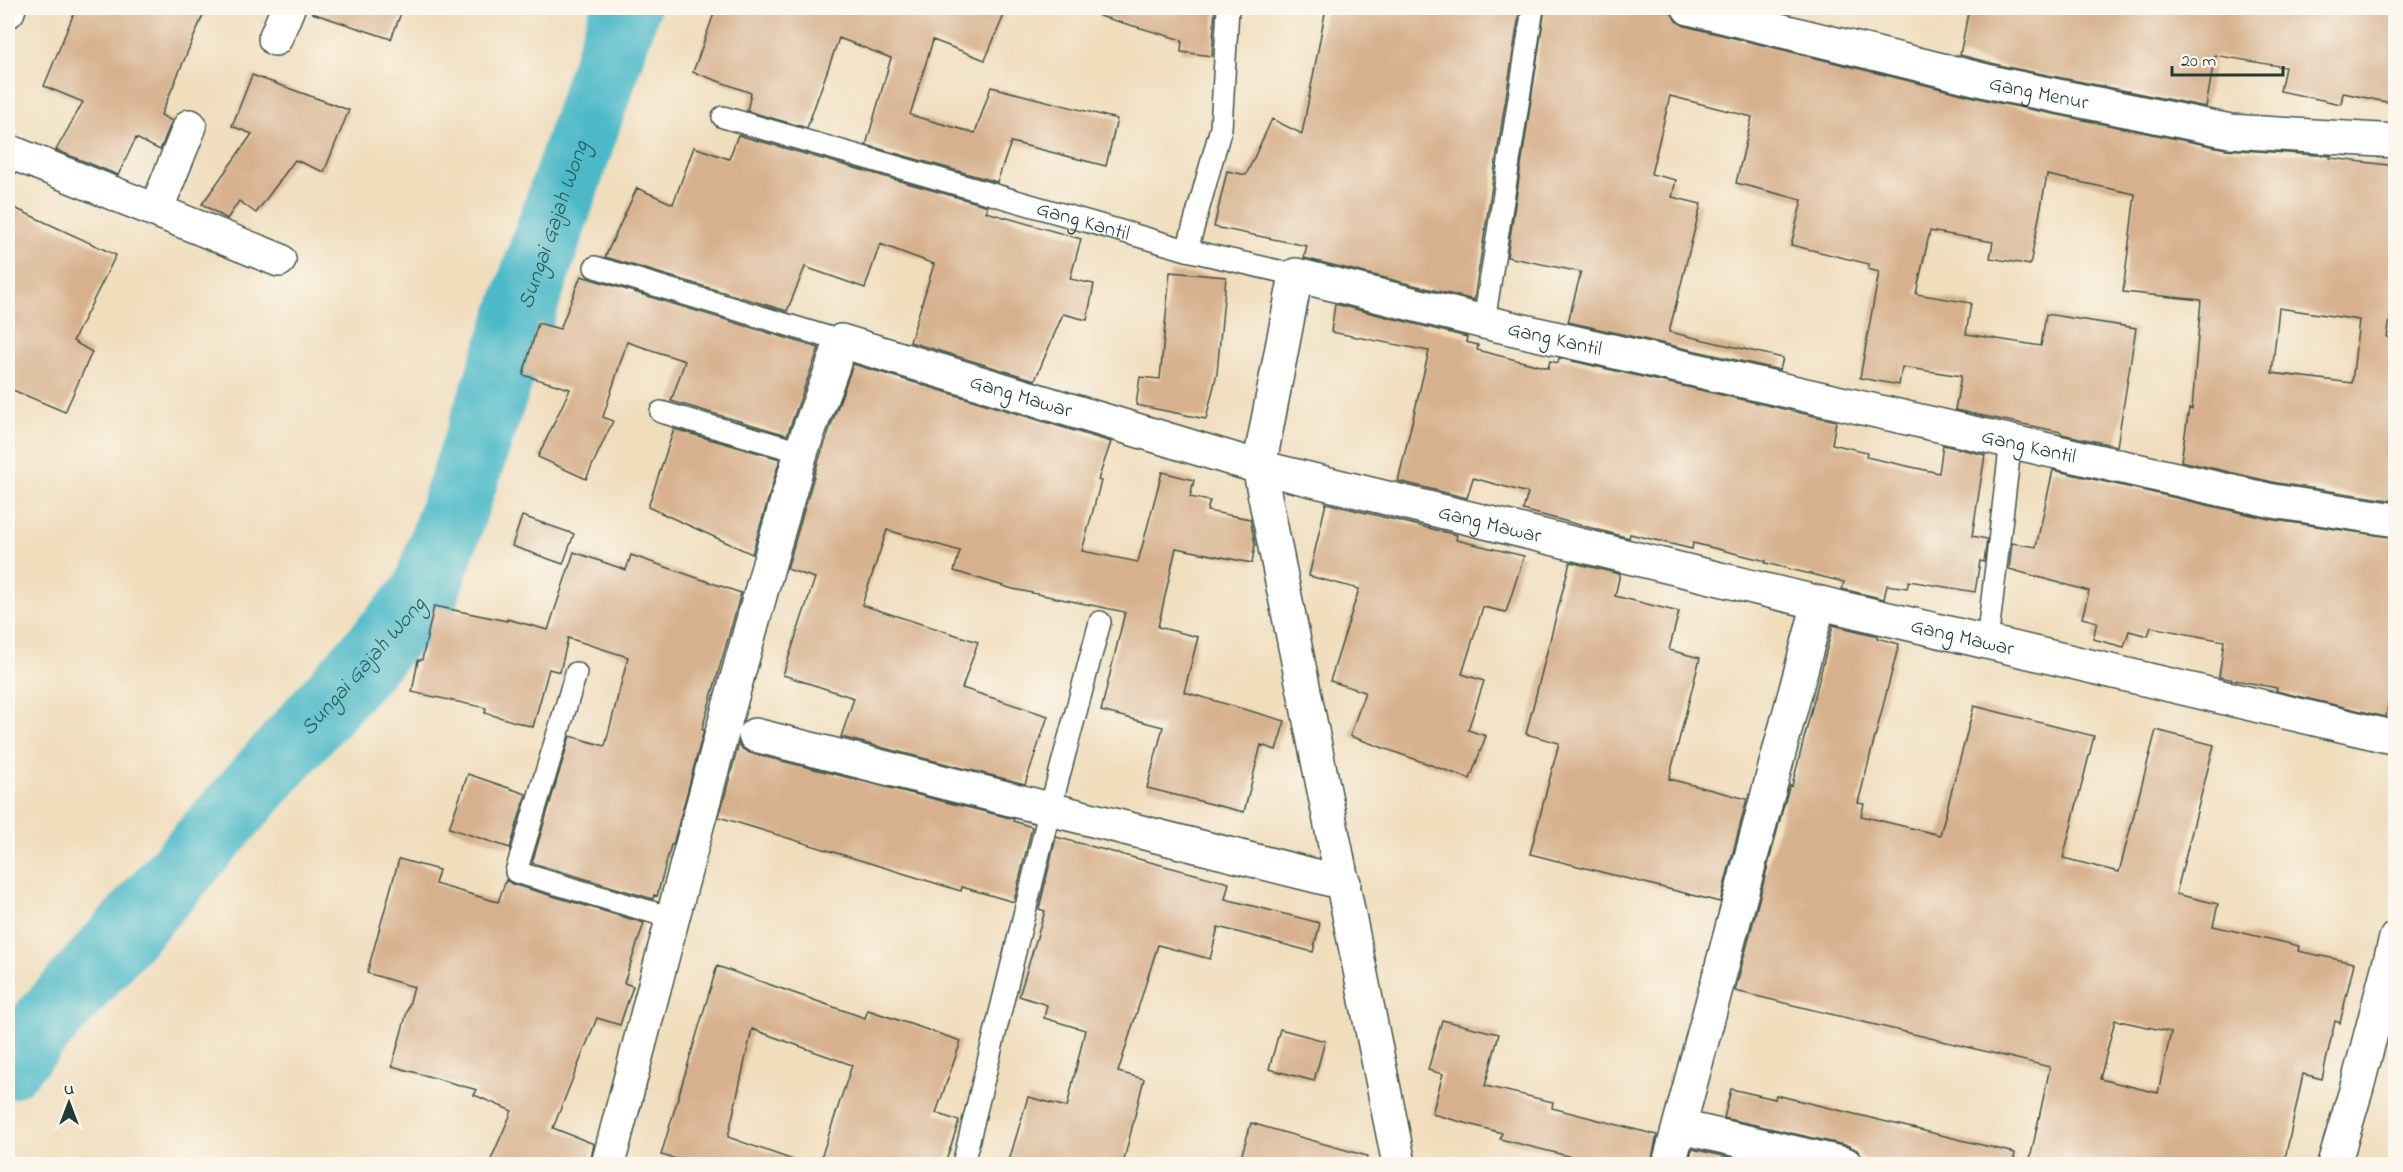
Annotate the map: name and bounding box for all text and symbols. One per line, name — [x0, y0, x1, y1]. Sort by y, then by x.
scale bar — [2172, 39, 2283, 77]
text: 20 m — [2181, 49, 2216, 75]
street label: Gang Menur — [1986, 69, 2091, 119]
water label: Sungai Gajah Wong — [511, 136, 599, 314]
street label: Gang Kantil — [1033, 195, 1133, 250]
street label: Gang Kantil — [1504, 315, 1605, 365]
street label: Gang Mawar — [966, 368, 1076, 427]
street label: Gang Kantil — [1978, 422, 2079, 473]
street label: Gang Mawar — [1435, 498, 1545, 552]
water label: Sungai Gajah Wong — [294, 590, 435, 744]
street label: Gang Mawar — [1907, 612, 2017, 665]
north arrow — [39, 1073, 99, 1133]
text: U — [64, 1078, 74, 1102]

